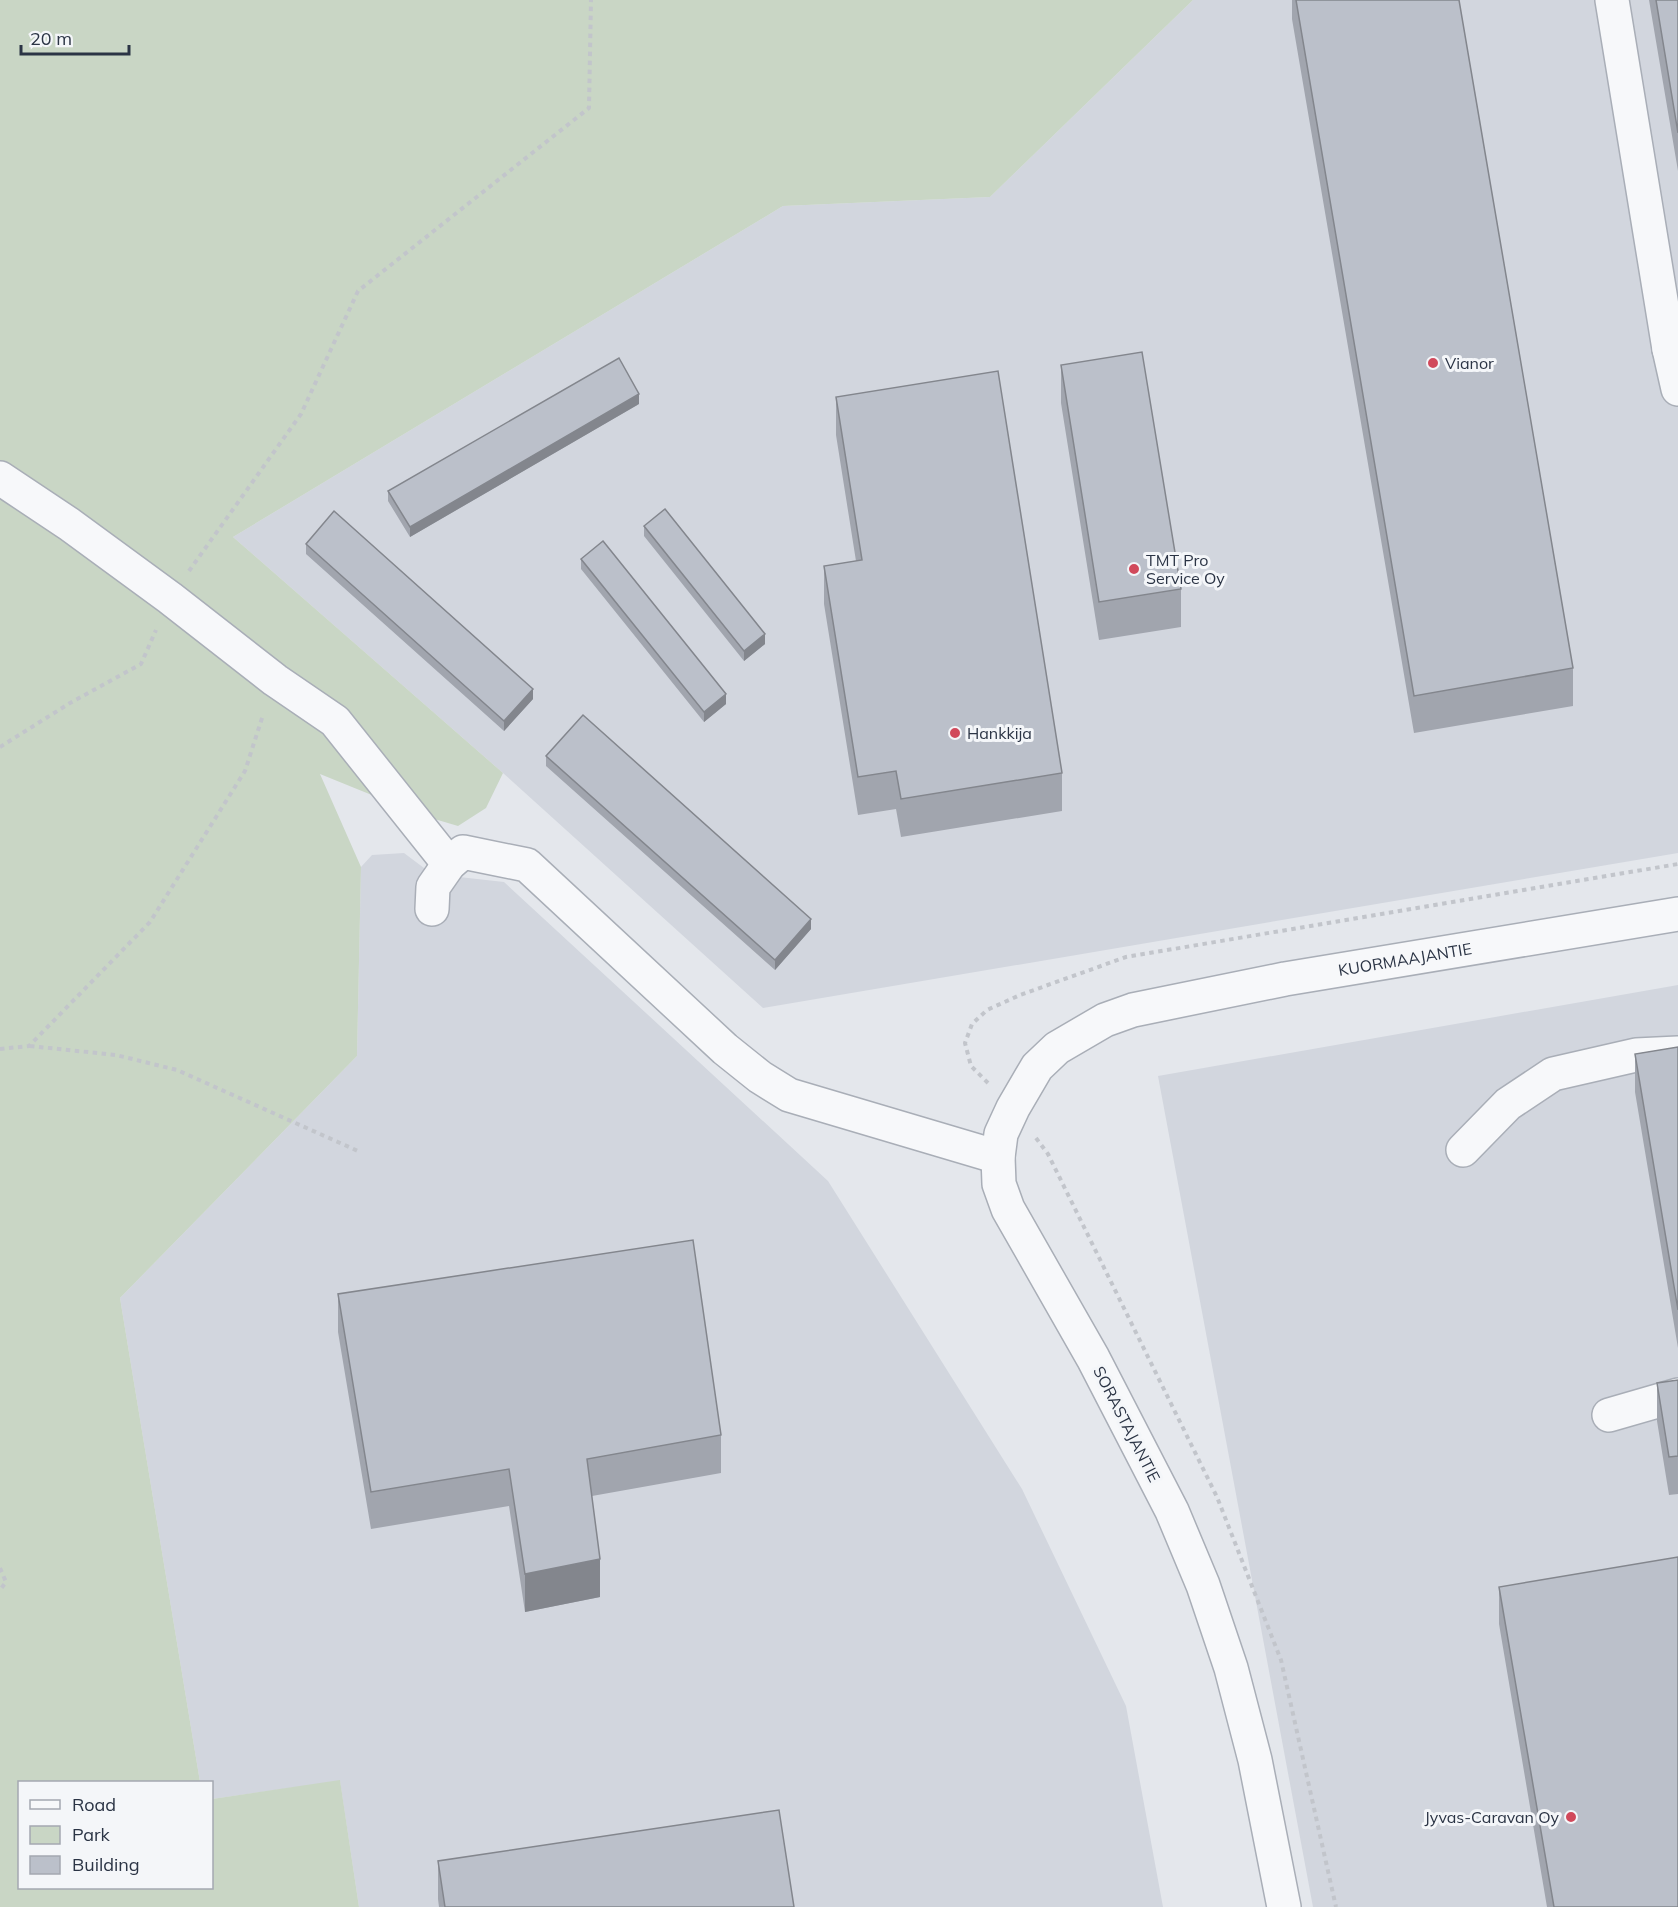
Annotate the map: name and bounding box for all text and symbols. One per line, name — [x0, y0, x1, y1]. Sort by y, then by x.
scale bar — [21, 18, 129, 56]
text: 20 m — [30, 27, 72, 50]
place label: Vianor — [1445, 353, 1494, 373]
marker: Vianor — [1426, 356, 1440, 370]
place label: TMT Pro Service Oy — [1146, 550, 1225, 588]
marker: TMT Pro Service Oy — [1127, 562, 1141, 576]
place label: Hankkija — [967, 723, 1032, 743]
marker: Hankkija — [948, 726, 962, 740]
street label: KUORMAAJANTIE — [1337, 938, 1473, 980]
street label: SORASTAJANTIE — [1089, 1363, 1165, 1485]
legend — [18, 1781, 213, 1889]
text: Road — [72, 1793, 116, 1816]
place label: Jyvas-Caravan Oy — [1424, 1807, 1559, 1827]
marker: Jyvas-Caravan Oy — [1564, 1810, 1578, 1824]
text: Park — [72, 1823, 111, 1846]
text: Building — [72, 1853, 140, 1876]

